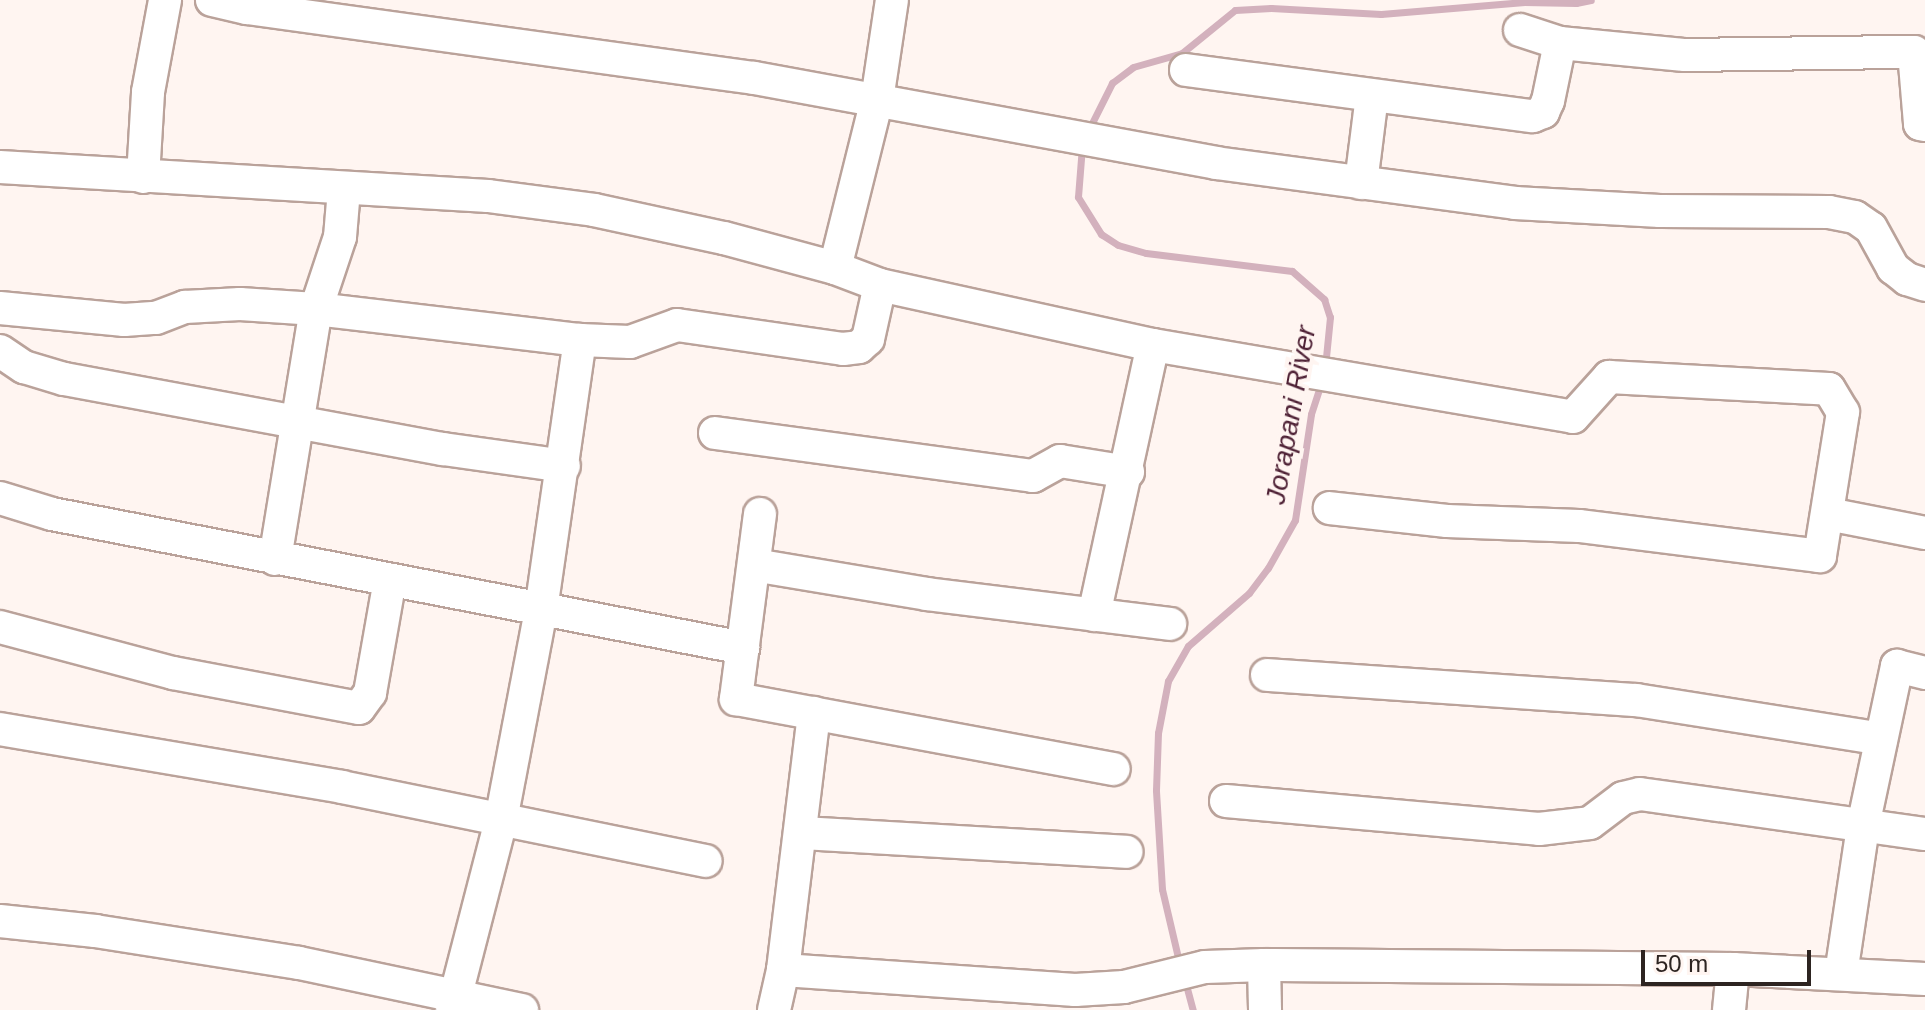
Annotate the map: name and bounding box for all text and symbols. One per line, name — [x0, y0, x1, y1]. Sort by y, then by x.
water label: Jorapani River — [1259, 323, 1323, 507]
scale bar — [1645, 934, 1815, 984]
text: 50 m — [1655, 950, 1708, 977]

